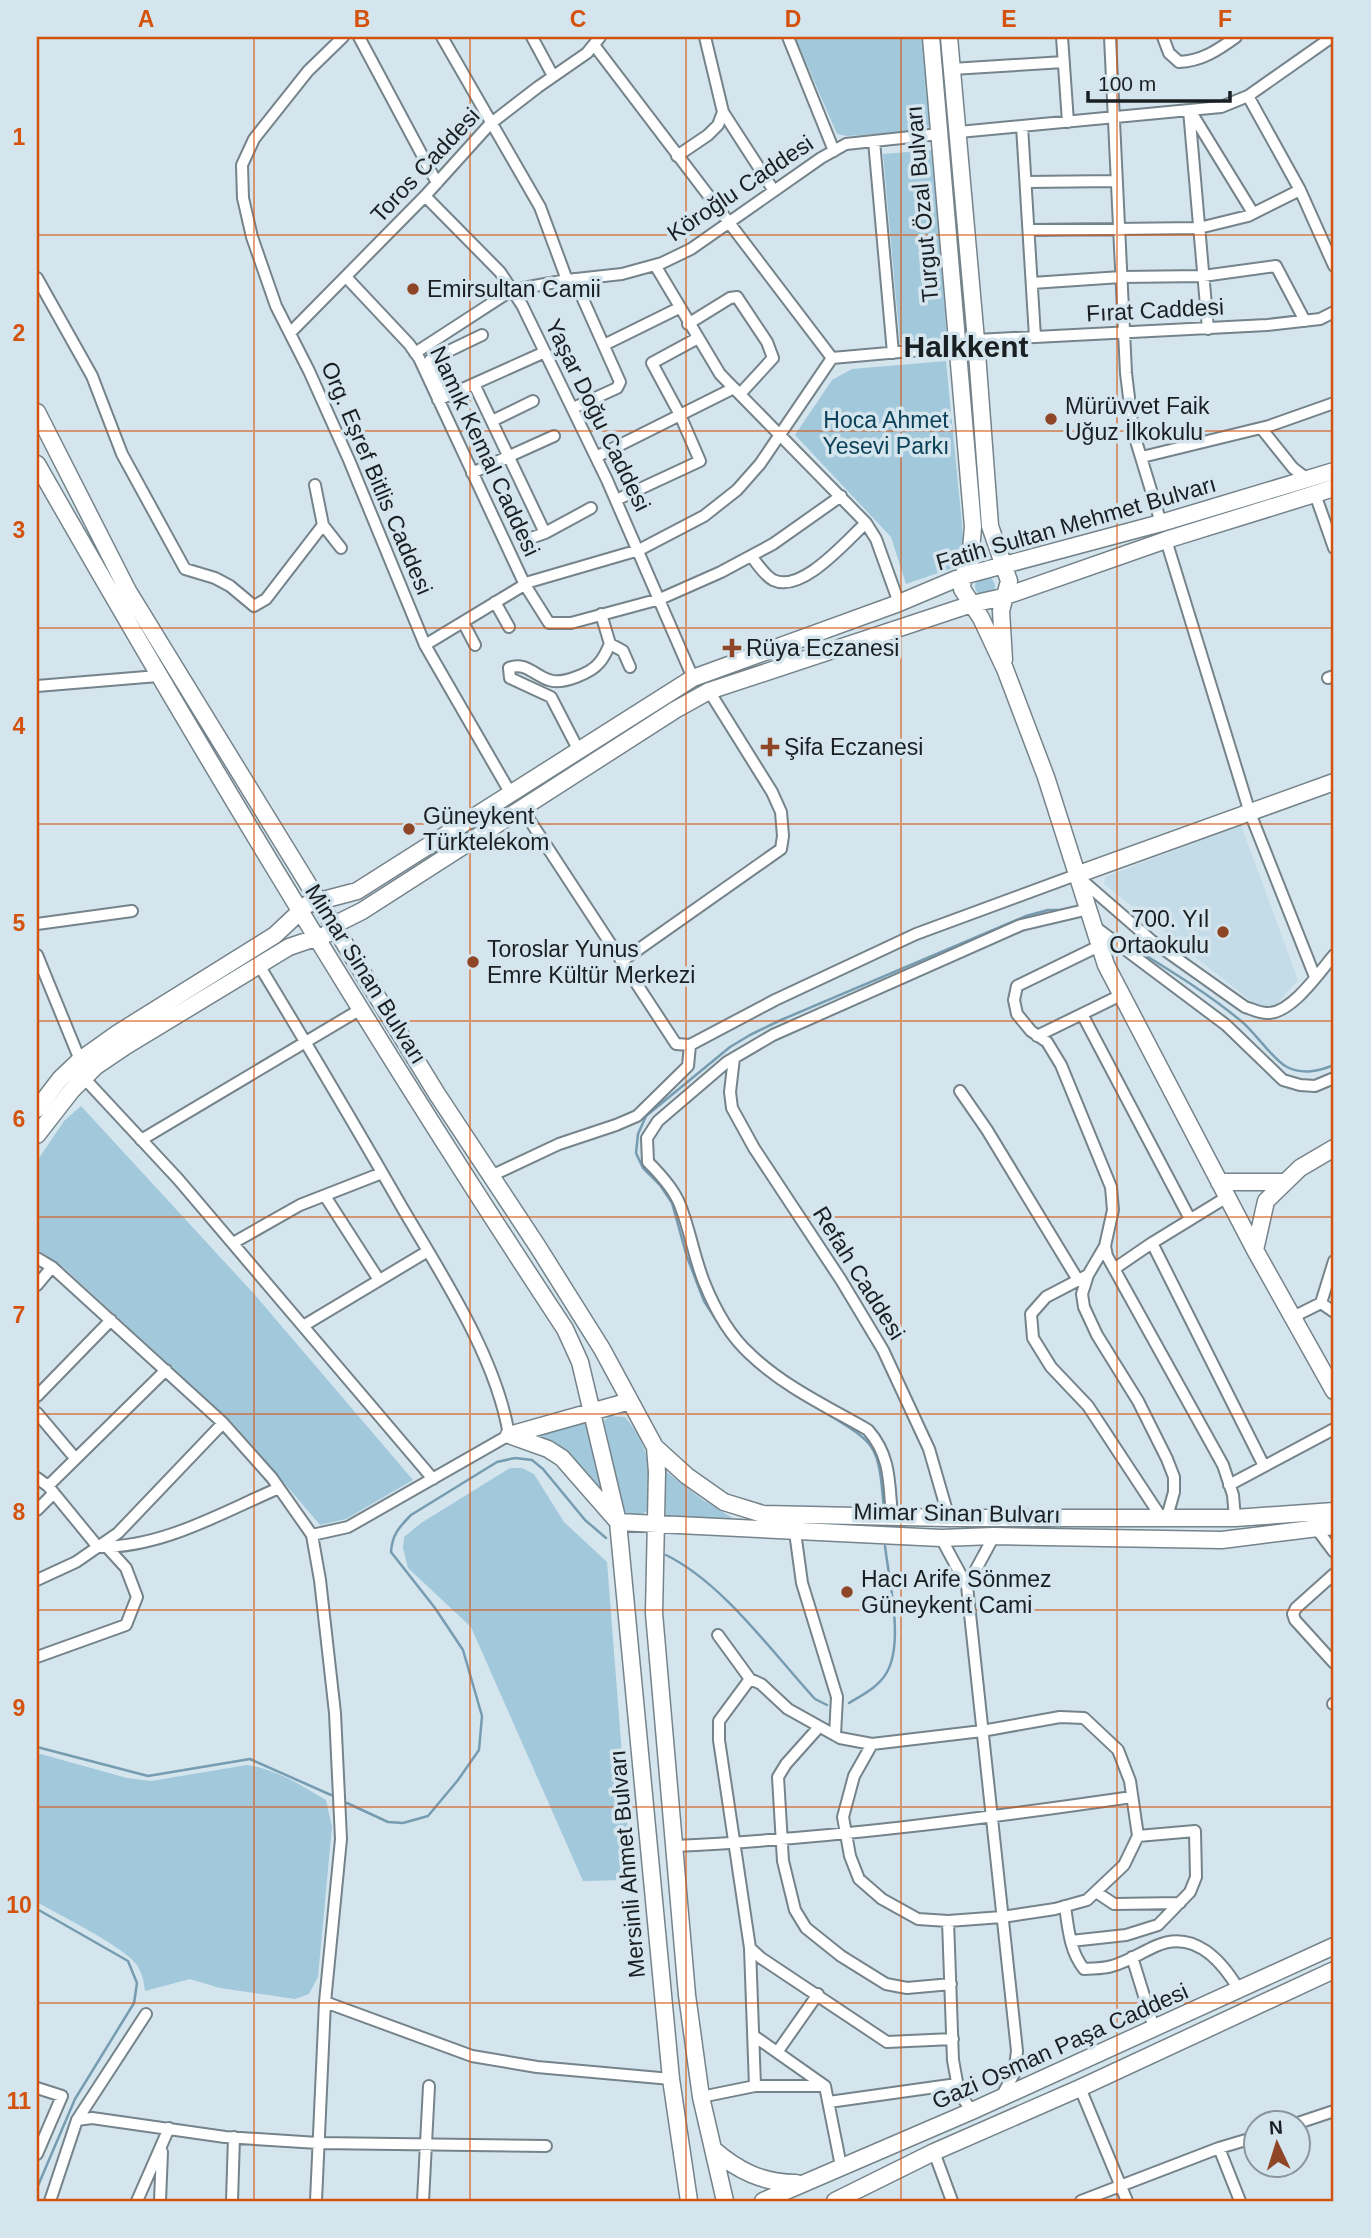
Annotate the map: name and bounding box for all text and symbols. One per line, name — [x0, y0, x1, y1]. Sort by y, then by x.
text: A — [138, 6, 154, 32]
text: B — [354, 6, 370, 32]
text: C — [570, 6, 586, 32]
text: D — [785, 6, 801, 32]
text: E — [1001, 6, 1017, 32]
text: F — [1218, 6, 1232, 32]
scale bar — [1088, 60, 1229, 104]
text: 100 m — [1098, 72, 1156, 95]
street label: Toros Caddesi — [365, 102, 485, 228]
street label: Turgut Özal Bulvarı — [900, 105, 944, 303]
text: 1 — [13, 124, 26, 150]
street label: Köroğlu Caddesi — [662, 130, 818, 246]
place label: Emirsultan Camii — [427, 276, 601, 302]
marker: Emirsultan Camii — [405, 281, 421, 297]
street label: Fırat Caddesi — [1085, 293, 1225, 327]
street label: Yaşar Doğu Caddesi — [540, 315, 656, 515]
text: 2 — [13, 320, 25, 346]
district label: Halkkent — [903, 330, 1029, 363]
street label: Namık Kemal Caddesi — [425, 342, 545, 560]
street label: Org. Eşref Bitlis Caddesi — [316, 358, 438, 598]
place label: Mürüvvet Faik Uğuz İlkokulu — [1065, 393, 1210, 445]
park label: Hoca Ahmet Yesevi Parkı — [823, 407, 950, 459]
marker: Mürüvvet Faik Uğuz İlkokulu — [1043, 411, 1059, 427]
street label: Fatih Sultan Mehmet Bulvarı — [933, 471, 1219, 575]
text: 3 — [13, 517, 25, 543]
place label: Rüya Eczanesi — [746, 635, 899, 661]
marker: Rüya Eczanesi — [724, 640, 740, 656]
text: 4 — [13, 713, 26, 739]
place label: Şifa Eczanesi — [784, 734, 923, 760]
marker: Şifa Eczanesi — [762, 739, 778, 755]
place label: Güneykent Türktelekom — [423, 803, 550, 855]
marker: Güneykent Türktelekom — [401, 821, 417, 837]
street label: Mimar Sinan Bulvarı — [300, 879, 432, 1069]
place label: 700. Yıl Ortaokulu — [1109, 906, 1209, 958]
text: 5 — [13, 910, 26, 936]
marker: 700. Yıl Ortaokulu — [1215, 924, 1231, 940]
place label: Toroslar Yunus Emre Kültür Merkezi — [487, 936, 695, 988]
marker: Toroslar Yunus Emre Kültür Merkezi — [465, 954, 481, 970]
text: 6 — [13, 1106, 25, 1132]
street label: Refah Caddesi — [808, 1202, 910, 1344]
text: 7 — [13, 1302, 25, 1328]
street label: Mimar Sinan Bulvarı — [853, 1498, 1061, 1528]
text: 8 — [13, 1499, 26, 1525]
place label: Hacı Arife Sönmez Güneykent Cami — [861, 1566, 1051, 1618]
marker: Hacı Arife Sönmez Güneykent Cami — [839, 1584, 855, 1600]
text: 9 — [13, 1695, 25, 1721]
street label: Mersinli Ahmet Bulvarı — [604, 1749, 650, 1979]
text: 10 — [6, 1892, 32, 1918]
street label: Gazi Osman Paşa Caddesi — [928, 1978, 1192, 2114]
text: 11 — [7, 2088, 31, 2114]
north arrow — [1242, 2108, 1312, 2178]
text: N — [1268, 2117, 1283, 2138]

